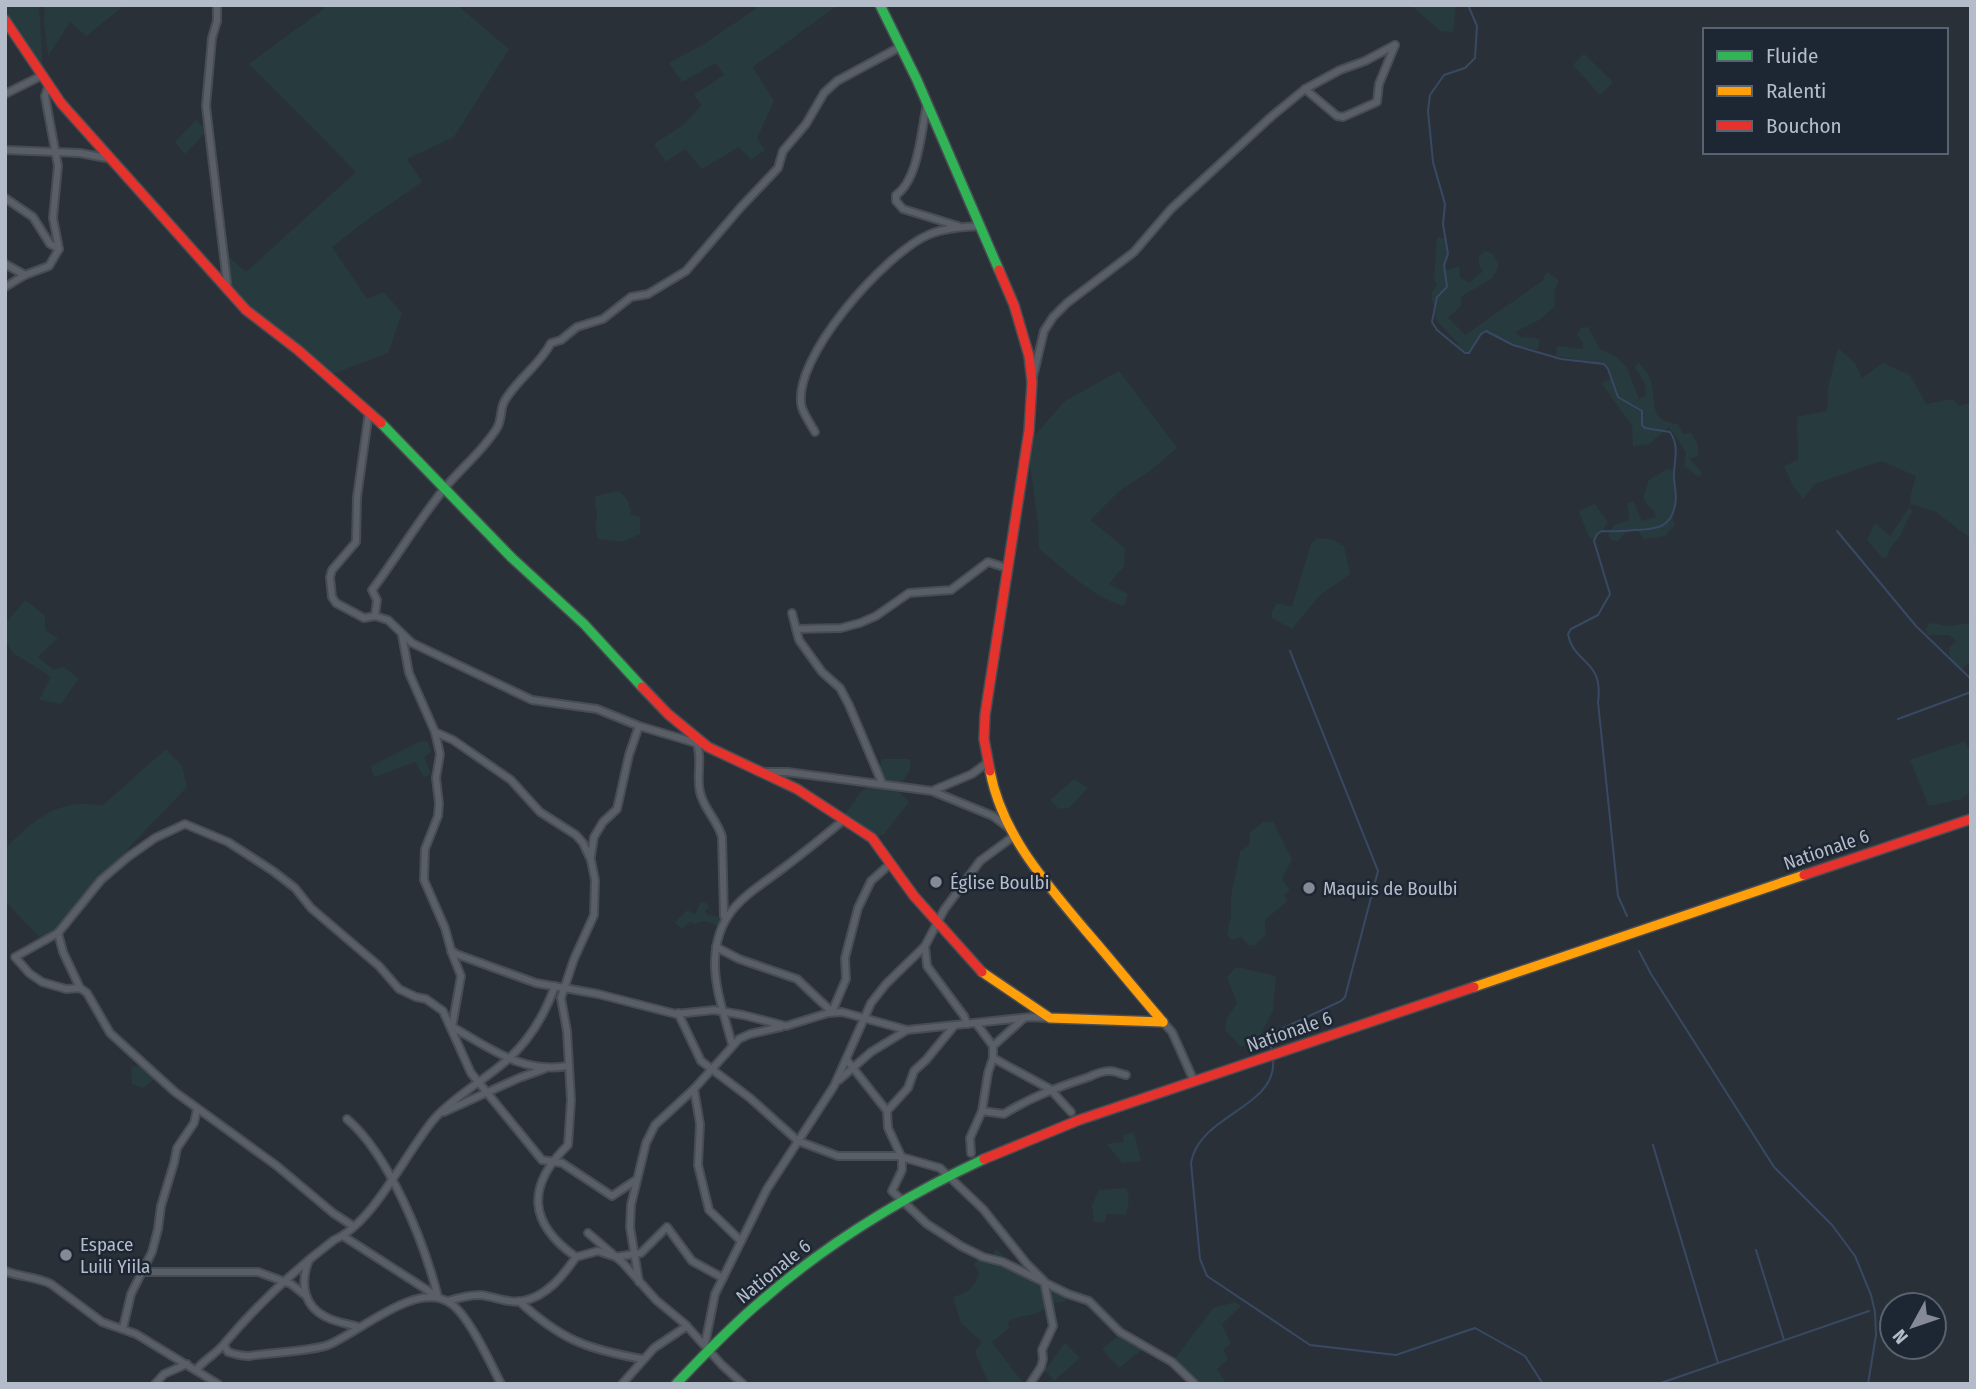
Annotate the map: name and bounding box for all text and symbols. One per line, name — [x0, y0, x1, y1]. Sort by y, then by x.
legend — [1703, 28, 1948, 154]
text: Fluide — [1766, 43, 1818, 69]
text: Ralenti — [1766, 78, 1826, 104]
text: Bouchon — [1766, 113, 1842, 139]
street label: Nationale 6 — [1780, 824, 1872, 875]
place label: Église Boulbi — [950, 871, 1049, 894]
marker: Église Boulbi — [928, 874, 944, 890]
place label: Maquis de Boulbi — [1323, 877, 1458, 900]
marker: Maquis de Boulbi — [1301, 880, 1317, 896]
street label: Nationale 6 — [1243, 1006, 1335, 1057]
place label: Espace Luili Yiila — [80, 1233, 150, 1278]
street label: Nationale 6 — [731, 1234, 815, 1308]
marker: Espace Luili Yiila — [58, 1247, 74, 1263]
north arrow — [1878, 1291, 1948, 1361]
text: N — [1888, 1325, 1913, 1348]

